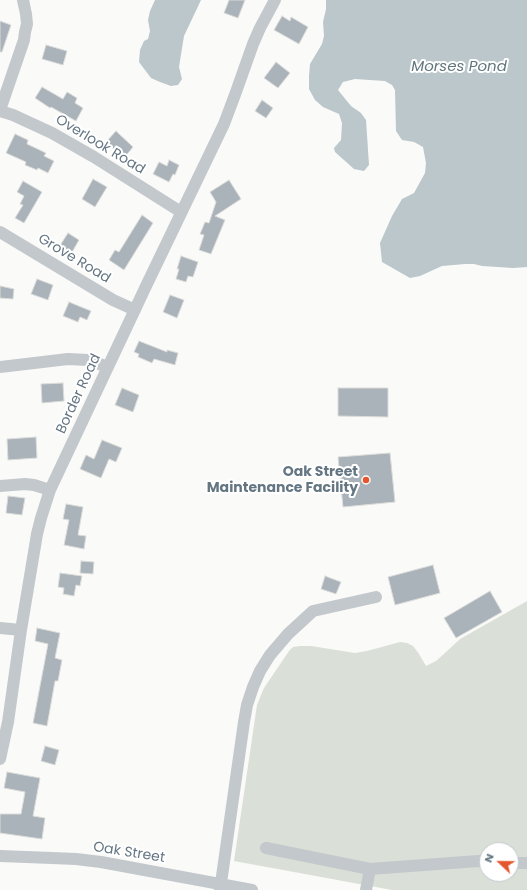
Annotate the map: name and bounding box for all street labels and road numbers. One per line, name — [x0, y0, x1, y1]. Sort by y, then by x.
street label: Overlook Road — [52, 112, 148, 178]
street label: Grove Road — [35, 231, 113, 287]
street label: Border Road — [53, 351, 105, 437]
street label: Oak Street — [92, 839, 166, 867]

